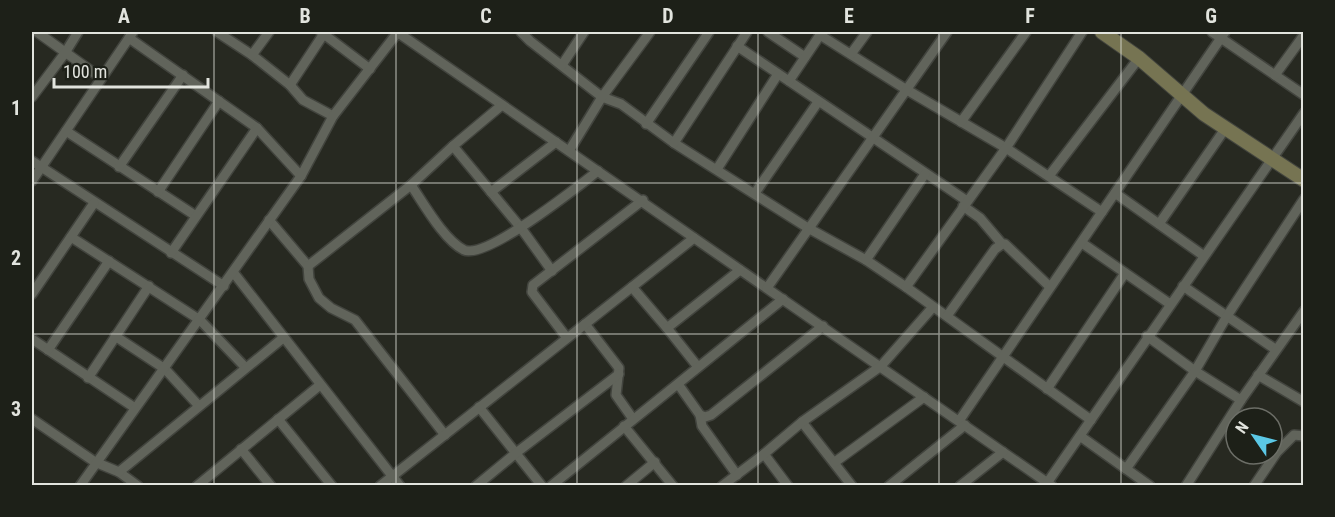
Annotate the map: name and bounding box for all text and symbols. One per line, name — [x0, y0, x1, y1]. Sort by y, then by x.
text: A — [118, 4, 130, 28]
text: B — [299, 4, 311, 28]
text: C — [480, 4, 492, 28]
text: D — [662, 4, 674, 28]
text: E — [844, 4, 854, 28]
text: F — [1025, 4, 1035, 28]
text: G — [1205, 4, 1217, 28]
scale bar — [54, 51, 208, 89]
text: 100 m — [63, 61, 107, 82]
text: 1 — [11, 96, 21, 120]
text: 2 — [11, 246, 21, 270]
text: 3 — [11, 397, 21, 421]
north arrow — [1224, 406, 1284, 466]
text: N — [1232, 418, 1253, 437]

